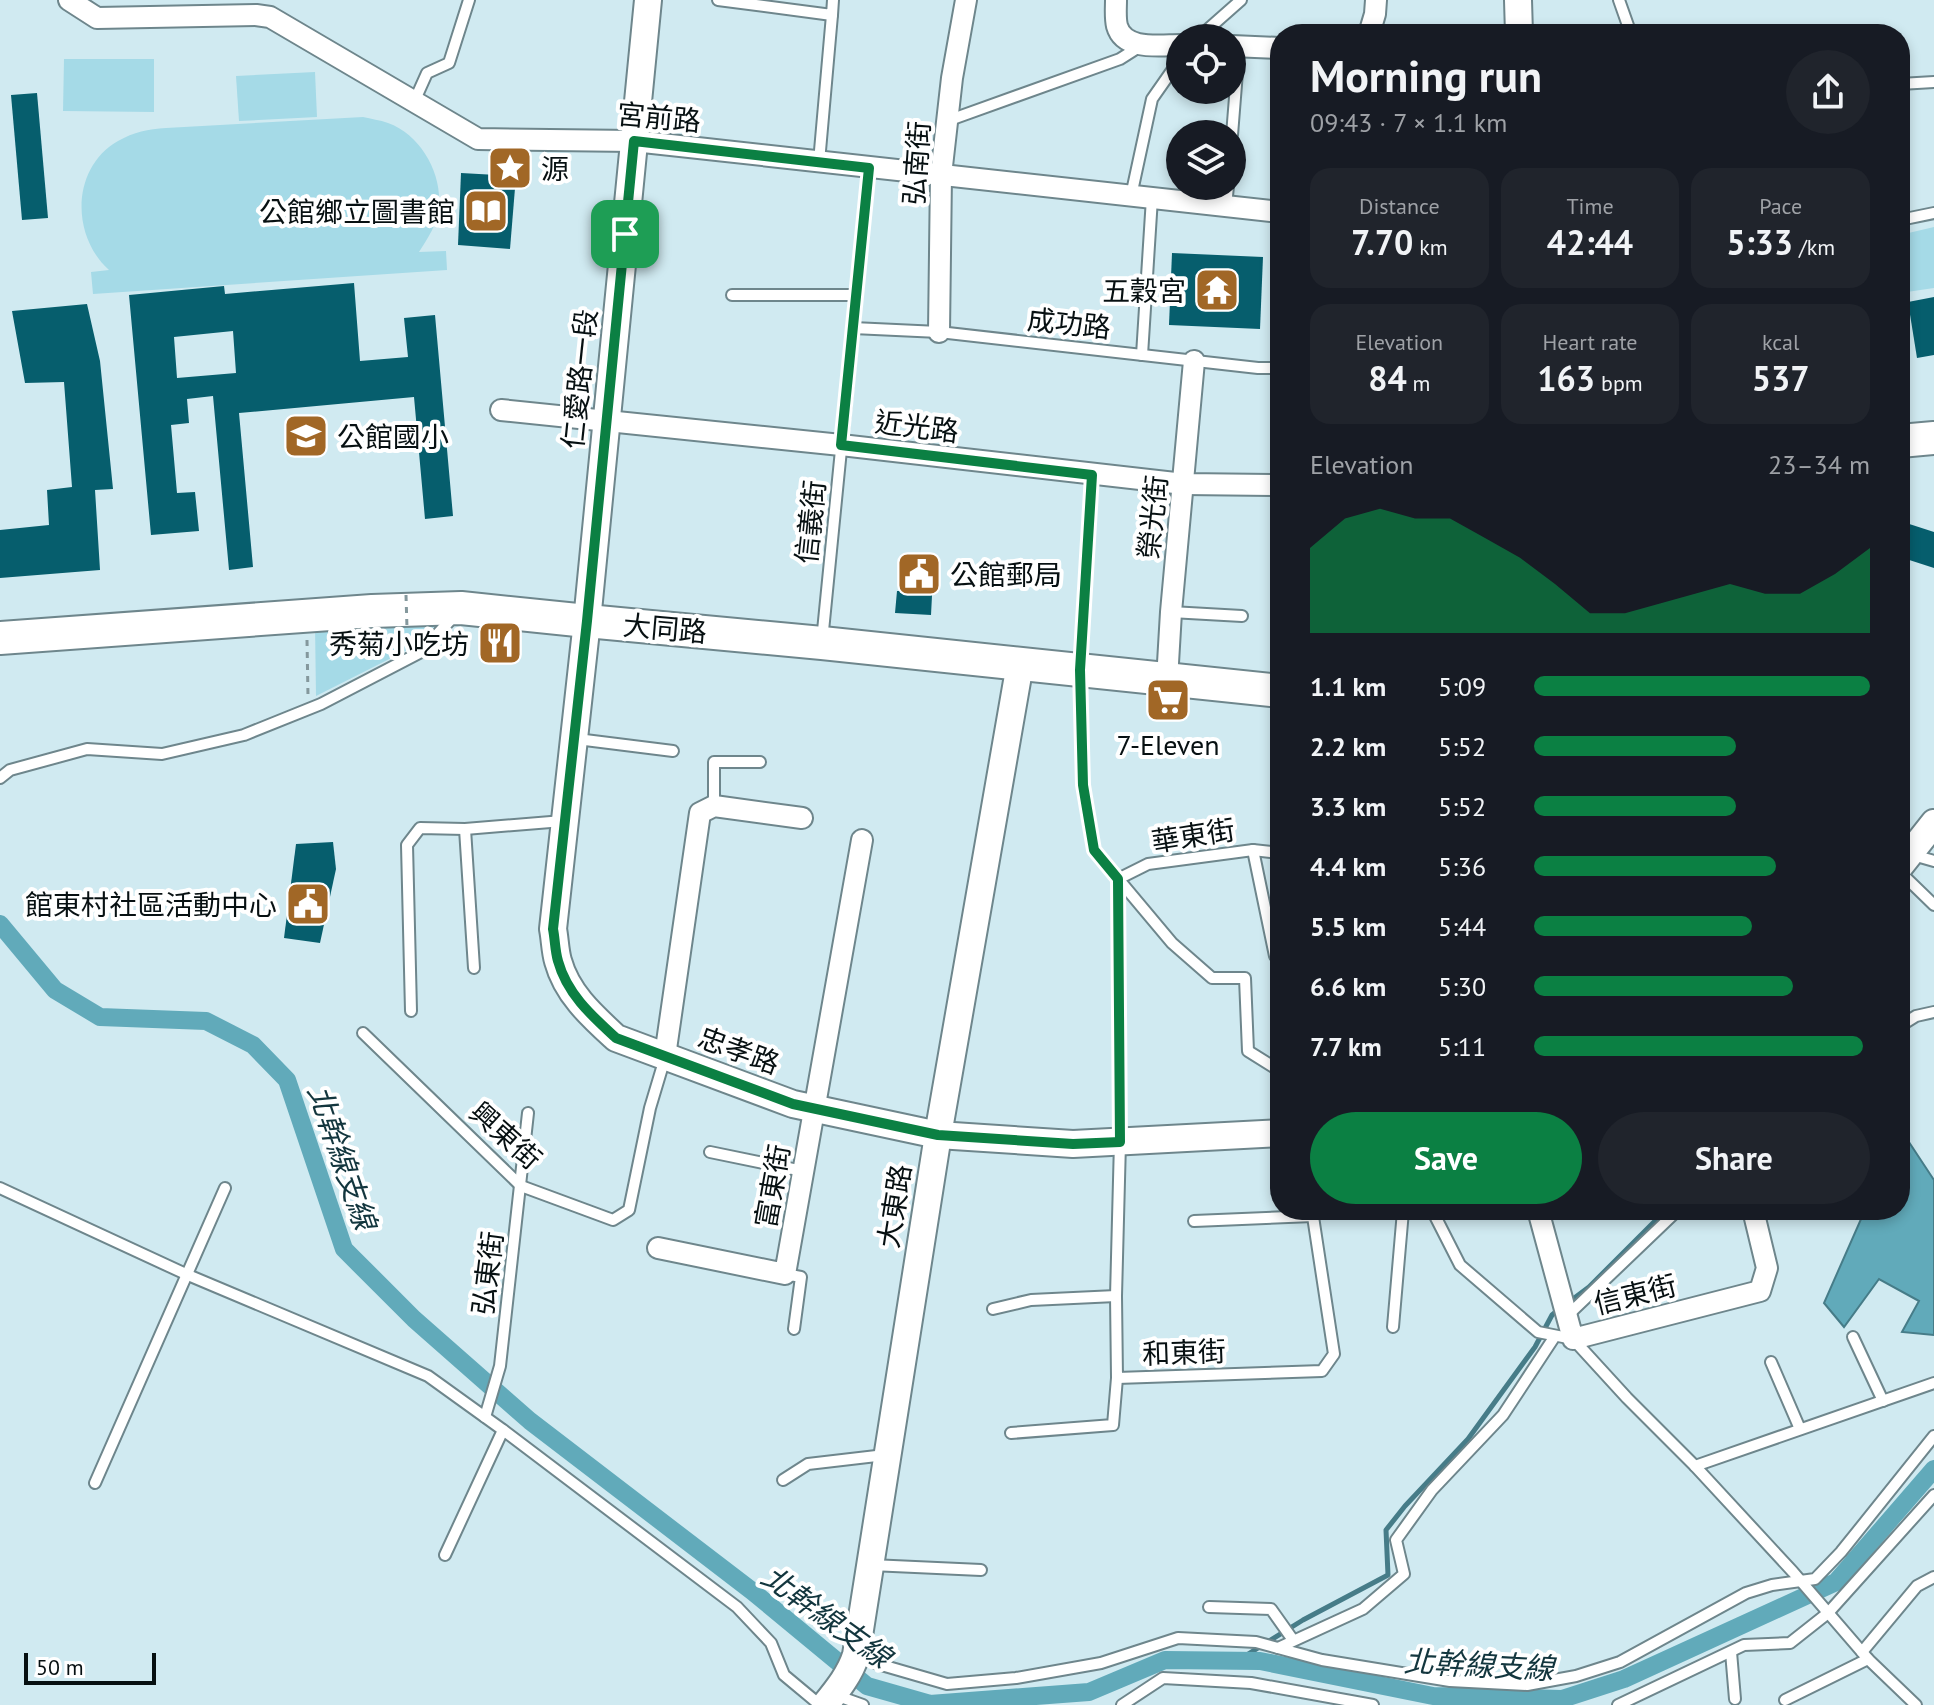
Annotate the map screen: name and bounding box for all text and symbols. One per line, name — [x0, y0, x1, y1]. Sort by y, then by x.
map controls — [1166, 24, 1246, 200]
button: locate — [1166, 24, 1246, 104]
text: Morning run — [1310, 47, 1542, 104]
button: share — [1786, 50, 1870, 134]
street label: 宮前路 — [616, 95, 702, 139]
text: 09:43 · 7 × 1.1 km — [1310, 106, 1507, 139]
street label: 弘南街 — [895, 120, 937, 206]
button: layers — [1166, 120, 1246, 200]
place icon: 源 — [486, 144, 534, 192]
place label: 源 — [541, 150, 569, 187]
library icon: 公館鄉立圖書館 — [462, 187, 510, 235]
text: Distance — [1359, 192, 1440, 220]
text: Time — [1566, 192, 1614, 220]
text: Pace — [1759, 192, 1802, 220]
place label: 公館鄉立圖書館 — [259, 193, 455, 230]
pin — [591, 200, 659, 268]
icon: arrive — [603, 212, 647, 256]
text: 7.70 — [1351, 220, 1413, 264]
text: 42:44 — [1547, 220, 1633, 264]
text: 5:33 — [1726, 220, 1793, 264]
text: km — [1413, 233, 1448, 261]
text: /km — [1793, 233, 1835, 261]
temple icon: 五穀宮 — [1193, 266, 1241, 314]
place label: 五穀宮 — [1102, 272, 1186, 309]
street label: 成功路 — [1025, 300, 1113, 346]
street label: 仁愛路一段 — [553, 307, 605, 451]
text: Elevation — [1356, 328, 1443, 356]
text: Heart rate — [1542, 328, 1638, 356]
text: kcal — [1762, 328, 1799, 356]
text: 84 — [1368, 356, 1407, 400]
text: 163 — [1537, 356, 1595, 400]
text: 537 — [1752, 356, 1810, 400]
text: m — [1407, 369, 1430, 397]
text: bpm — [1595, 369, 1643, 397]
street label: 近光路 — [873, 403, 961, 449]
school or university icon: 公館國小 — [282, 412, 330, 460]
place label: 公館國小 — [337, 418, 449, 455]
text: Elevation — [1310, 448, 1414, 481]
text: 23–34 m — [1768, 448, 1870, 481]
street label: 榮光街 — [1129, 473, 1175, 561]
street label: 信義街 — [787, 478, 833, 566]
public building icon: 公館郵局 — [895, 550, 943, 598]
place label: 公館郵局 — [950, 556, 1062, 593]
street label: 大同路 — [622, 606, 708, 650]
restaurant icon: 秀菊小吃坊 — [476, 619, 524, 667]
place label: 秀菊小吃坊 — [329, 625, 469, 662]
text: 1.1 km — [1310, 670, 1386, 703]
text: 5:09 — [1438, 670, 1486, 703]
supermarket icon: 7-Eleven — [1144, 676, 1192, 724]
place label: 7-Eleven — [1116, 726, 1220, 763]
text: 2.2 km — [1310, 730, 1386, 763]
text: 5:52 — [1438, 730, 1486, 763]
text: 3.3 km — [1310, 790, 1386, 823]
text: 5:52 — [1438, 790, 1486, 823]
street label: 華東街 — [1149, 810, 1237, 860]
text: 4.4 km — [1310, 850, 1386, 883]
text: 5:36 — [1438, 850, 1486, 883]
public building icon: 館東村社區活動中心 — [284, 880, 332, 928]
place label: 館東村社區活動中心 — [25, 886, 277, 923]
text: 5.5 km — [1310, 910, 1386, 943]
text: 5:44 — [1438, 910, 1486, 943]
text: 6.6 km — [1310, 970, 1386, 1003]
text: 5:30 — [1438, 970, 1486, 1003]
street label: 忠孝路 — [693, 1018, 785, 1082]
text: 7.7 km — [1310, 1030, 1382, 1063]
text: 5:11 — [1438, 1030, 1486, 1063]
water label: 北幹線支線 — [300, 1080, 387, 1237]
street label: 興東街 — [462, 1093, 550, 1177]
button: Save — [1310, 1112, 1582, 1204]
button: Share — [1598, 1112, 1870, 1204]
street label: 富東街 — [746, 1141, 798, 1231]
street label: 大東路 — [869, 1162, 919, 1250]
street label: 弘東街 — [464, 1229, 510, 1317]
street label: 信東街 — [1590, 1266, 1680, 1322]
street label: 和東街 — [1141, 1332, 1227, 1372]
water label: 北幹線支線 — [755, 1556, 902, 1678]
water label: 北幹線支線 — [1403, 1641, 1558, 1688]
scale bar — [24, 1649, 156, 1685]
text: 50 m — [36, 1653, 84, 1681]

